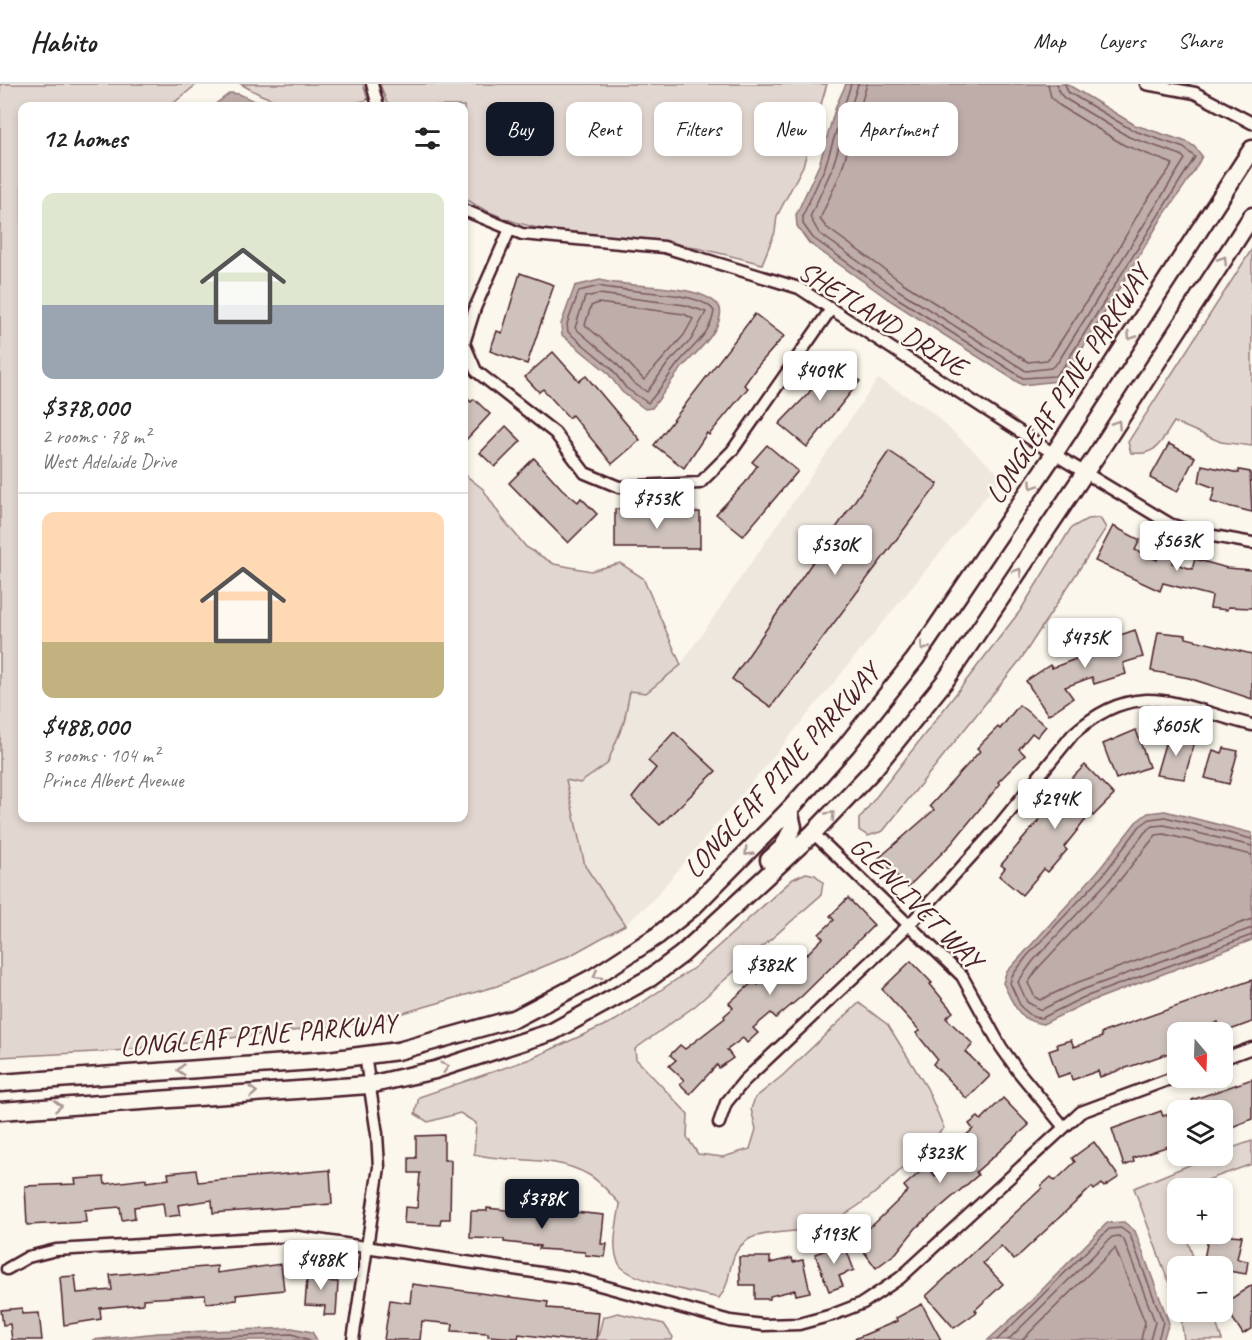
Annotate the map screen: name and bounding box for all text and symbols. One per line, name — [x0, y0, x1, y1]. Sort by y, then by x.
text: Habito — [30, 24, 96, 59]
text: Map — [1033, 28, 1066, 54]
text: Layers — [1099, 28, 1145, 54]
text: Share — [1178, 28, 1222, 54]
chip: Buy — [486, 102, 554, 156]
chip: Rent — [566, 102, 642, 156]
chip: Filters — [654, 102, 742, 156]
chip: New — [754, 102, 826, 156]
chip: Apartment — [838, 102, 958, 156]
text: 12 homes — [42, 122, 127, 155]
icon: filters — [411, 122, 444, 155]
icon: home — [189, 232, 297, 340]
street label: SHETLAND DRIVE — [792, 253, 976, 386]
street label: LONGLEAF PINE PARKWAY — [977, 255, 1160, 510]
one-way arrow — [1216, 256, 1227, 267]
one-way arrow — [1126, 330, 1138, 340]
pin: $409K — [778, 351, 862, 402]
text: $409K — [797, 358, 843, 383]
text: $378,000 — [42, 391, 129, 424]
one-way arrow — [1110, 420, 1121, 431]
text: 2 rooms · 78 m² — [42, 424, 150, 449]
text: West Adelaide Drive — [42, 449, 176, 474]
pin: $753K — [615, 479, 699, 530]
one-way arrow — [1029, 479, 1040, 490]
text: $753K — [634, 486, 680, 511]
pin: $563K — [1135, 521, 1219, 572]
pin: $530K — [793, 525, 877, 576]
text: $563K — [1154, 528, 1200, 553]
text: $530K — [812, 532, 858, 557]
icon: home — [189, 551, 297, 659]
one-way arrow — [1011, 568, 1022, 579]
pin: $475K — [1043, 618, 1127, 669]
text: $475K — [1062, 625, 1108, 650]
one-way arrow — [920, 640, 931, 651]
street label: LONGLEAF PINE PARKWAY — [676, 653, 890, 885]
pin: $605K — [1134, 706, 1218, 757]
text: $488,000 — [42, 710, 129, 743]
text: $605K — [1153, 713, 1199, 738]
text: 3 rooms · 104 m² — [42, 743, 159, 768]
text: Prince Albert Avenue — [42, 768, 183, 793]
pin: $294K — [1013, 779, 1097, 830]
text: $294K — [1032, 786, 1078, 811]
one-way arrow — [823, 811, 834, 822]
street label: GLENLIVET WAY — [843, 829, 993, 979]
one-way arrow — [744, 846, 755, 856]
pin: $382K — [728, 945, 812, 996]
text: $382K — [747, 952, 793, 977]
one-way arrow — [593, 967, 603, 979]
street label: LONGLEAF PINE PARKWAY — [118, 1005, 402, 1064]
north arrow — [1167, 1022, 1233, 1088]
map controls — [1167, 1022, 1233, 1322]
one-way arrow — [439, 1062, 450, 1074]
one-way arrow — [176, 1063, 185, 1076]
one-way arrow — [248, 1086, 257, 1099]
one-way arrow — [54, 1100, 63, 1113]
button: layers — [1167, 1100, 1233, 1166]
pin: $323K — [898, 1133, 982, 1184]
text: $323K — [917, 1140, 963, 1165]
button: + — [1167, 1178, 1233, 1244]
pin: $378K — [500, 1179, 584, 1230]
text: $378K — [519, 1186, 565, 1211]
pin: $193K — [792, 1214, 876, 1265]
text: $193K — [811, 1221, 857, 1246]
pin: $488K — [279, 1240, 363, 1291]
text: $488K — [298, 1247, 344, 1272]
button: − — [1167, 1256, 1233, 1322]

